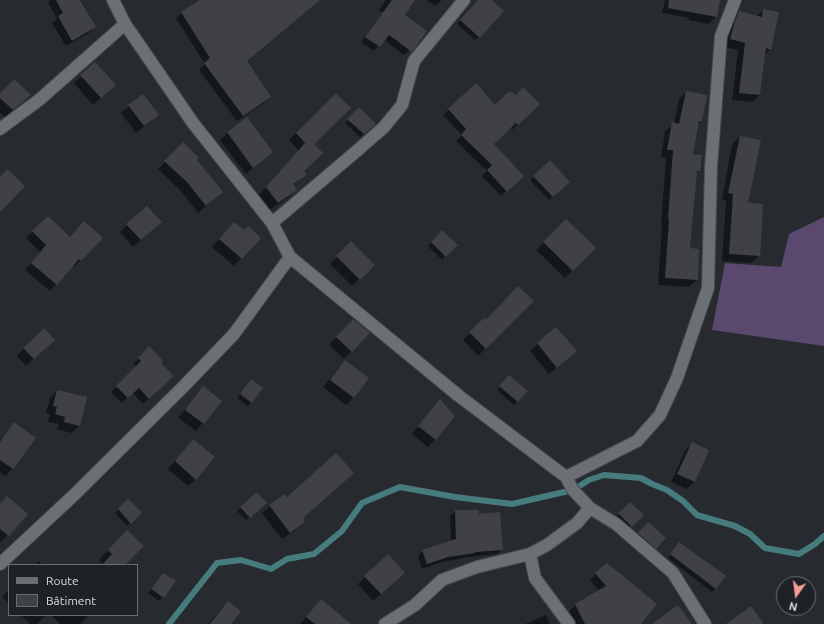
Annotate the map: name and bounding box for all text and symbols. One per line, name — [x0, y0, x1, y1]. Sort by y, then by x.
legend — [8, 564, 138, 616]
text: Route — [46, 574, 79, 587]
north arrow — [776, 576, 816, 616]
text: Bâtiment — [46, 594, 96, 607]
text: N — [788, 600, 799, 613]

